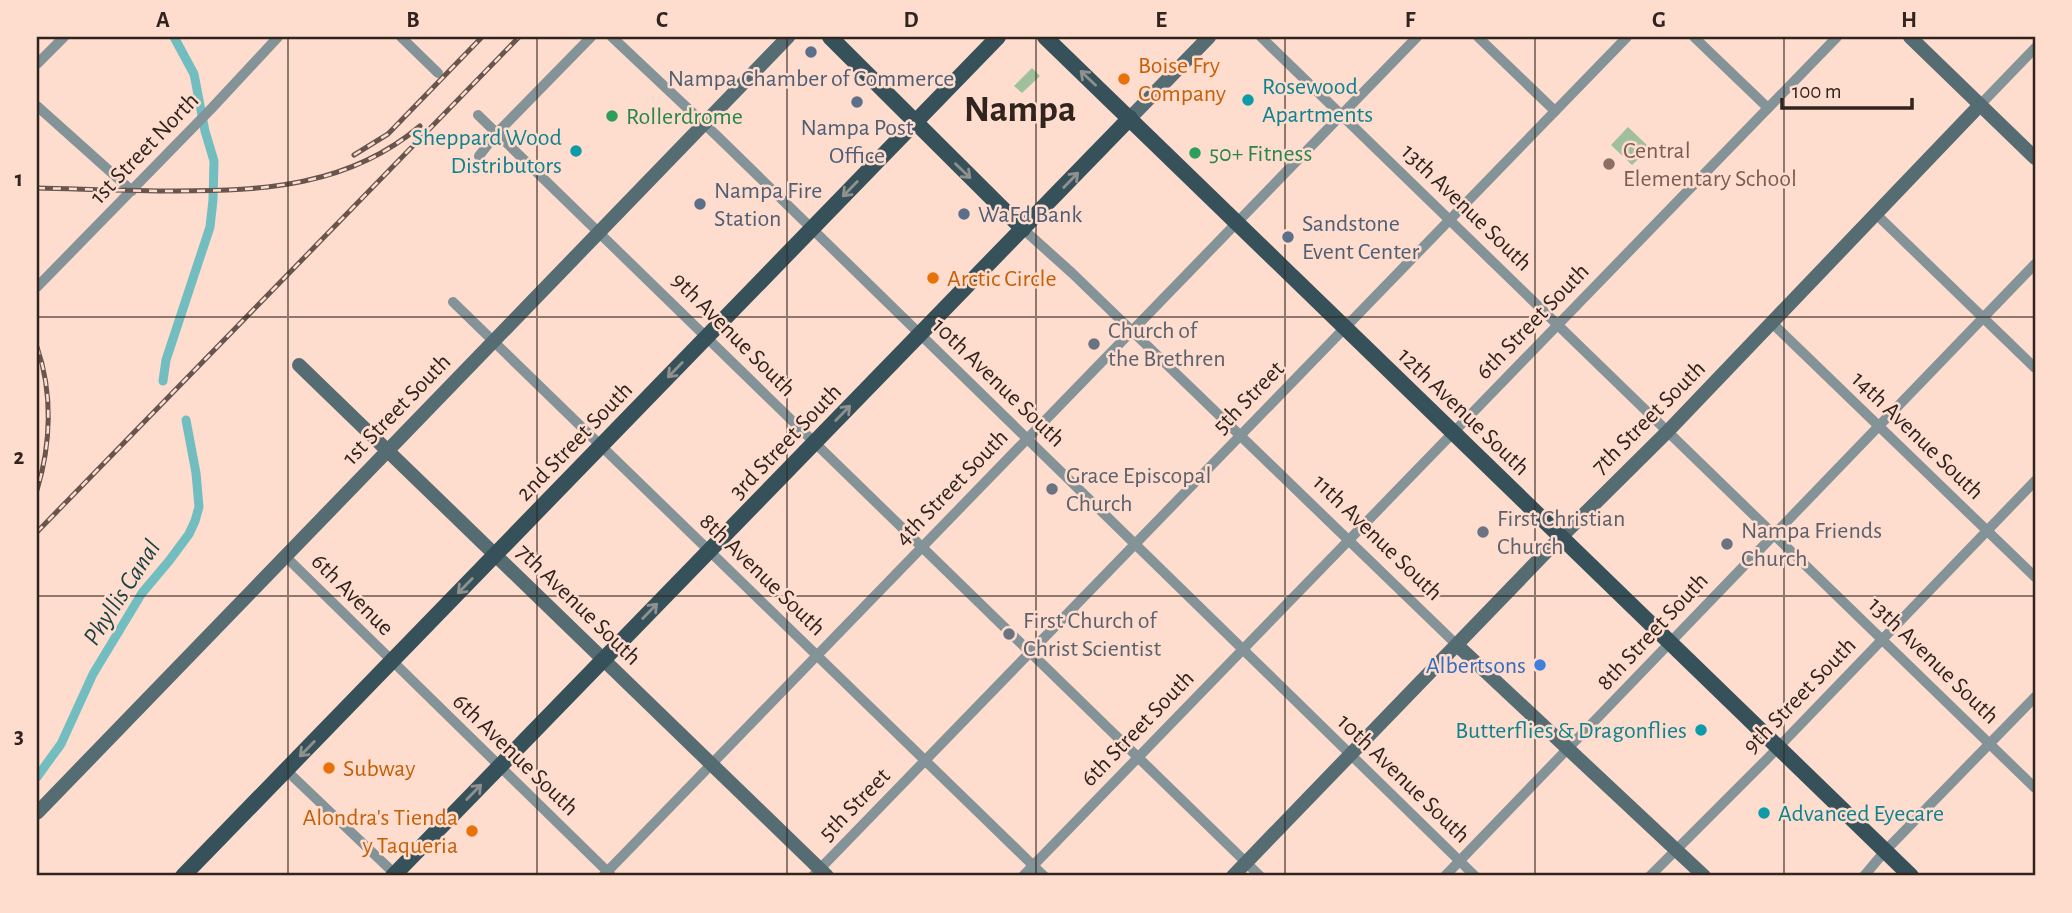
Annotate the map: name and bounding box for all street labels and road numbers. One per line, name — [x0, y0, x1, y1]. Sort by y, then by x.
street label: 1st Street North — [86, 88, 204, 209]
street label: 13th Avenue South — [1396, 140, 1536, 276]
street label: 6th Street South — [1472, 259, 1594, 384]
street label: 9th Avenue South — [667, 268, 800, 401]
street label: 10th Avenue South — [927, 314, 1069, 452]
street label: 12th Avenue South — [1393, 343, 1534, 480]
street label: 1st Street South — [338, 349, 455, 470]
street label: 7th Street South — [1587, 356, 1710, 479]
street label: 5th Street — [1209, 357, 1289, 439]
street label: 14th Avenue South — [1847, 367, 1988, 504]
street label: 2nd Street South — [512, 378, 637, 506]
street label: 3rd Street South — [725, 380, 846, 504]
street label: 4th Street South — [891, 425, 1013, 550]
street label: 11th Avenue South — [1308, 470, 1447, 605]
street label: 8th Avenue South — [695, 509, 830, 640]
street label: 7th Avenue South — [511, 539, 645, 670]
street label: 6th Avenue — [307, 549, 398, 640]
street label: 8th Street South — [1592, 568, 1713, 695]
street label: 13th Avenue South — [1863, 593, 2003, 729]
street label: 9th Street South — [1739, 633, 1861, 758]
street label: 6th Street South — [1077, 666, 1199, 791]
street label: 6th Avenue South — [448, 689, 583, 820]
street label: 10th Avenue South — [1332, 710, 1474, 848]
street label: 5th Street — [815, 764, 895, 846]

